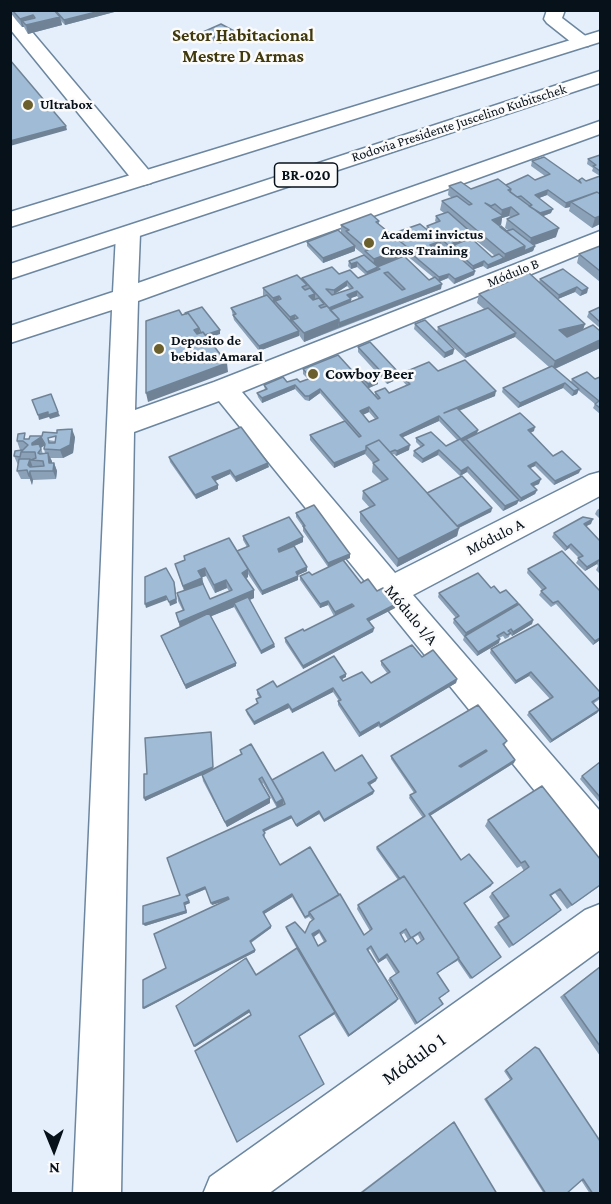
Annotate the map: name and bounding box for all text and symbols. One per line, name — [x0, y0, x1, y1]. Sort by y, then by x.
district label: Setor Habitacional Mestre D Armas — [172, 24, 314, 66]
street label: Rodovia Presidente Juscelino Kubitschek — [349, 80, 569, 166]
place label: Ultrabox — [40, 97, 93, 113]
marker: Ultrabox — [21, 98, 35, 112]
road number: BR-020 — [274, 163, 338, 187]
place label: Academi invictus Cross Training — [381, 227, 483, 260]
marker: Academi invictus Cross Training — [362, 236, 376, 250]
street label: Módulo B — [485, 255, 541, 291]
place label: Deposito de bebidas Amaral — [171, 333, 263, 366]
marker: Deposito de bebidas Amaral — [152, 342, 166, 356]
place label: Cowboy Beer — [325, 364, 414, 384]
marker: Cowboy Beer — [306, 367, 320, 381]
street label: Módulo A — [463, 514, 527, 560]
street label: Módulo 1/A — [380, 581, 442, 649]
street label: Módulo 1 — [377, 1028, 451, 1090]
north arrow — [24, 1120, 84, 1180]
text: N — [49, 1160, 60, 1177]

